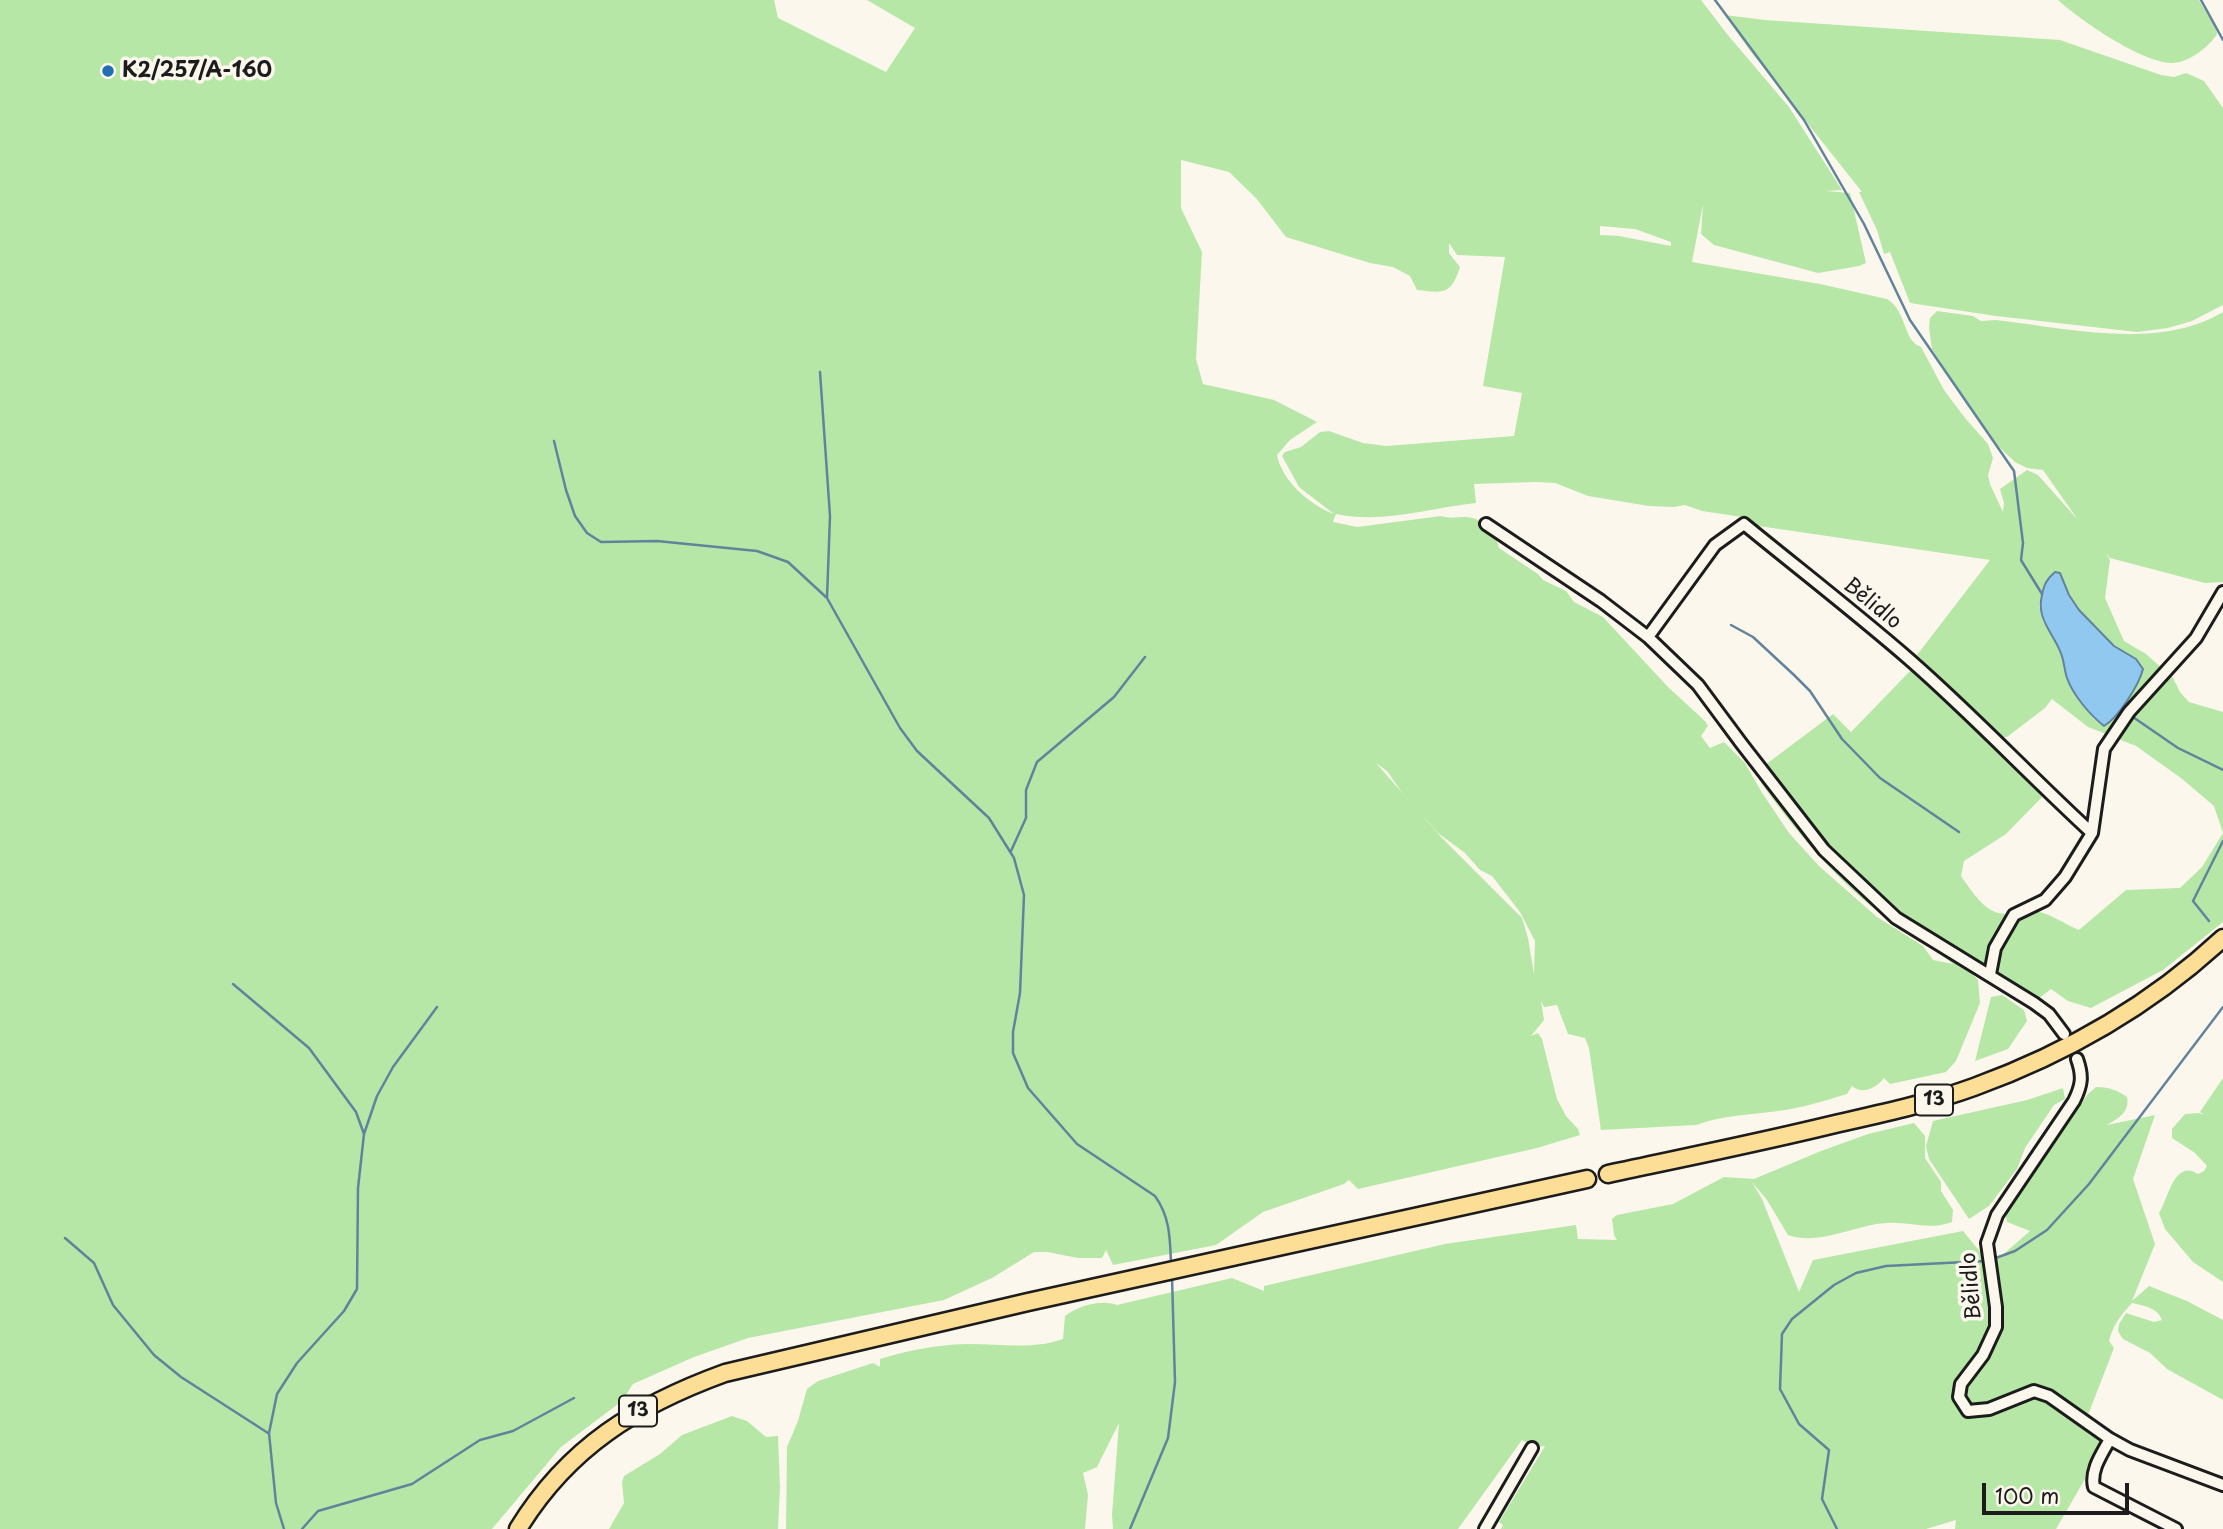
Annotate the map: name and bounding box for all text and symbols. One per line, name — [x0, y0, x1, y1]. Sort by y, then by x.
place label: K2/257/A-160 — [122, 58, 272, 84]
marker: K2/257/A-160 — [100, 63, 116, 79]
street label: Bělidlo — [1838, 573, 1906, 635]
road number: 13 — [1915, 1084, 1953, 1116]
street label: Bělidlo — [1957, 1251, 1987, 1321]
road number: 13 — [619, 1396, 657, 1427]
scale bar — [1985, 1470, 2132, 1514]
text: 100 m — [1995, 1479, 2059, 1511]

